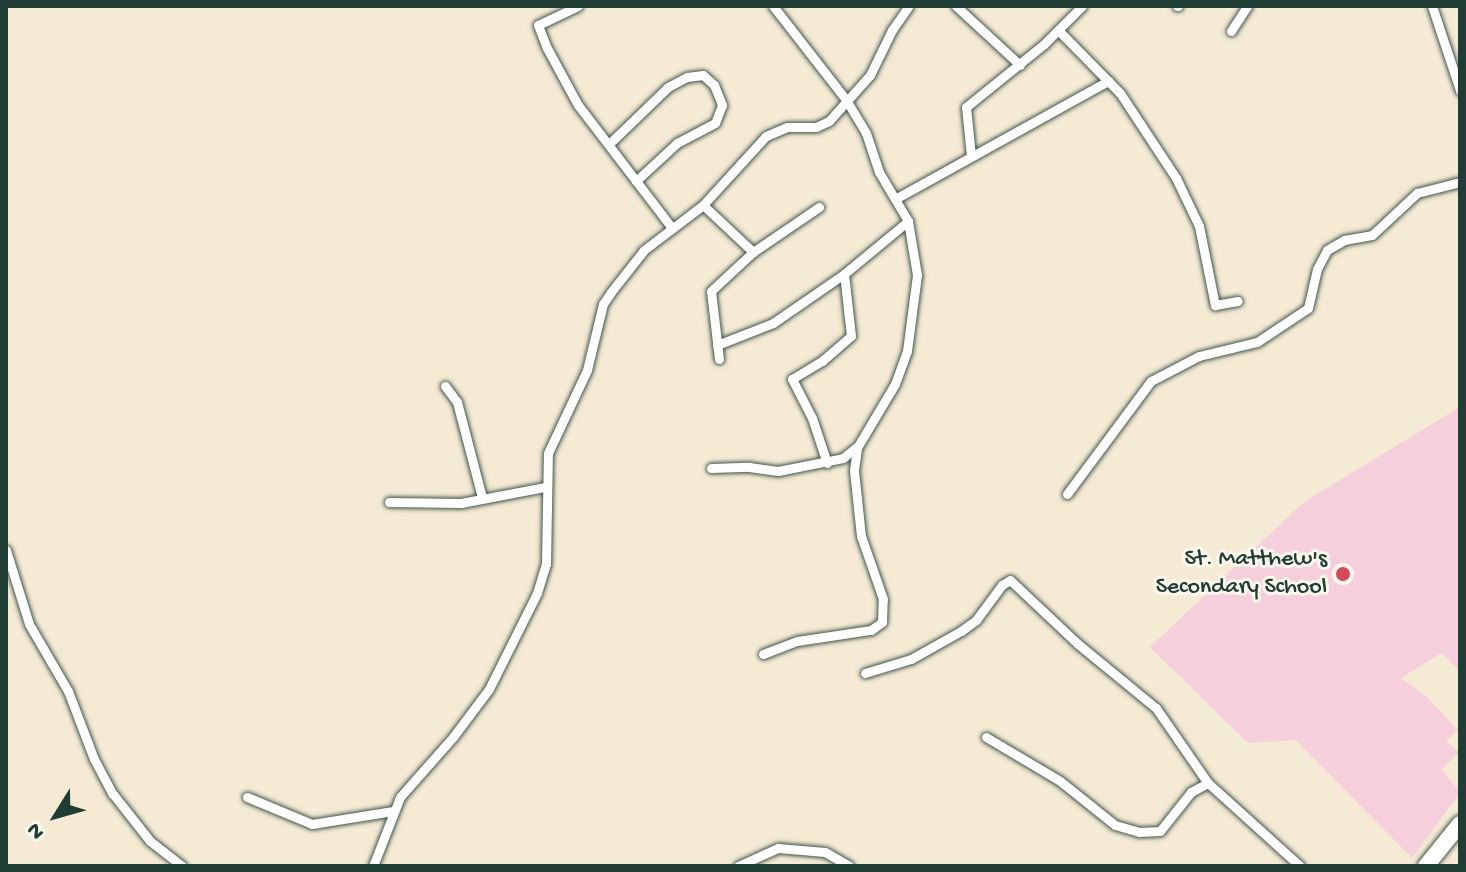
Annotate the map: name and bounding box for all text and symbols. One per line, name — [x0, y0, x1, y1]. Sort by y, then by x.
place label: St. Matthew's Secondary School — [1156, 546, 1327, 602]
marker: St. Matthew's Secondary School — [1334, 565, 1352, 583]
north arrow — [16, 776, 96, 856]
text: N — [22, 817, 52, 844]

